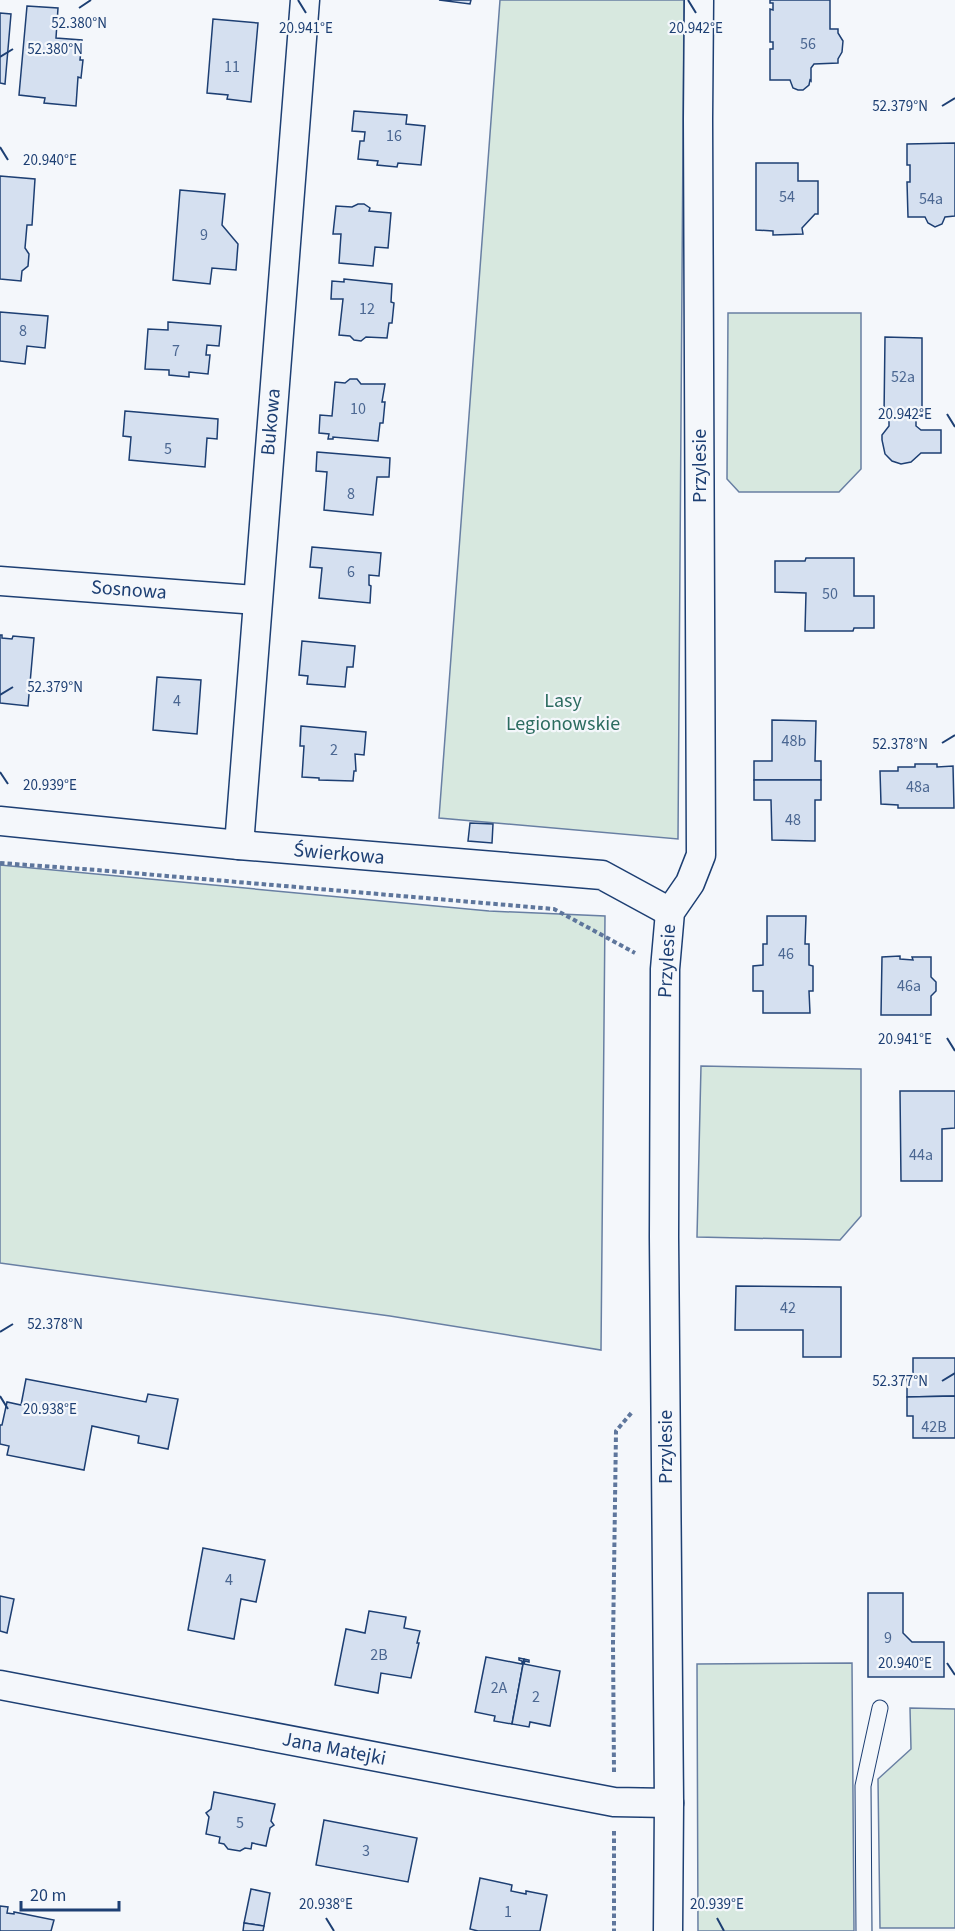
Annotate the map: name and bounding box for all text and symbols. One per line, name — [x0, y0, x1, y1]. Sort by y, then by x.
text: 52.380°N — [51, 13, 107, 34]
text: 20.941°E — [279, 18, 333, 39]
text: 20.942°E — [669, 18, 723, 39]
house number: 56 — [800, 33, 816, 55]
text: 52.380°N — [27, 39, 83, 60]
house number: 11 — [224, 56, 240, 78]
text: 52.379°N — [872, 96, 928, 117]
house number: 16 — [386, 125, 402, 147]
text: 20.940°E — [23, 150, 77, 171]
house number: 54 — [779, 186, 795, 208]
house number: 54a — [919, 188, 943, 210]
house number: 9 — [200, 224, 208, 246]
house number: 12 — [359, 298, 375, 320]
house number: 8 — [19, 320, 27, 342]
house number: 7 — [172, 340, 180, 362]
house number: 52a — [891, 366, 915, 388]
street label: Bukowa — [254, 387, 288, 457]
house number: 10 — [350, 398, 366, 420]
text: 20.942°E — [878, 404, 932, 425]
street label: Przylesie — [686, 429, 714, 503]
house number: 5 — [164, 438, 172, 460]
house number: 8 — [347, 483, 355, 505]
house number: 6 — [347, 561, 355, 583]
street label: Sosnowa — [90, 573, 168, 607]
house number: 50 — [822, 583, 838, 605]
text: 52.379°N — [27, 677, 83, 698]
park label: Lasy Legionowskie — [506, 687, 620, 738]
house number: 4 — [173, 690, 181, 712]
house number: 48b — [782, 730, 807, 752]
text: 52.378°N — [872, 734, 928, 755]
house number: 2 — [330, 739, 338, 761]
text: 20.939°E — [23, 775, 77, 796]
house number: 48a — [906, 776, 930, 798]
house number: 48 — [785, 809, 801, 831]
street label: Świerkowa — [292, 836, 386, 872]
street label: Przylesie — [651, 923, 683, 999]
house number: 46 — [778, 943, 794, 965]
house number: 46a — [897, 975, 921, 997]
text: 20.941°E — [878, 1029, 932, 1050]
house number: 44a — [909, 1144, 933, 1166]
house number: 42 — [780, 1297, 796, 1319]
text: 52.378°N — [27, 1314, 83, 1335]
text: 52.377°N — [872, 1371, 928, 1392]
text: 20.938°E — [23, 1399, 77, 1420]
street label: Przylesie — [652, 1410, 680, 1484]
house number: 42B — [921, 1416, 947, 1438]
house number: 4 — [225, 1569, 233, 1591]
house number: 9 — [884, 1627, 892, 1649]
house number: 2B — [370, 1644, 388, 1666]
text: 20.940°E — [878, 1653, 932, 1674]
house number: 2A — [491, 1677, 508, 1699]
house number: 2 — [532, 1686, 540, 1708]
street label: Jana Matejki — [280, 1725, 388, 1773]
house number: 5 — [236, 1812, 244, 1834]
house number: 3 — [362, 1840, 370, 1862]
scale bar — [21, 1874, 118, 1912]
text: 20 m — [30, 1883, 66, 1908]
text: 20.938°E — [299, 1894, 353, 1915]
text: 20.939°E — [690, 1894, 744, 1915]
house number: 1 — [504, 1901, 512, 1923]

